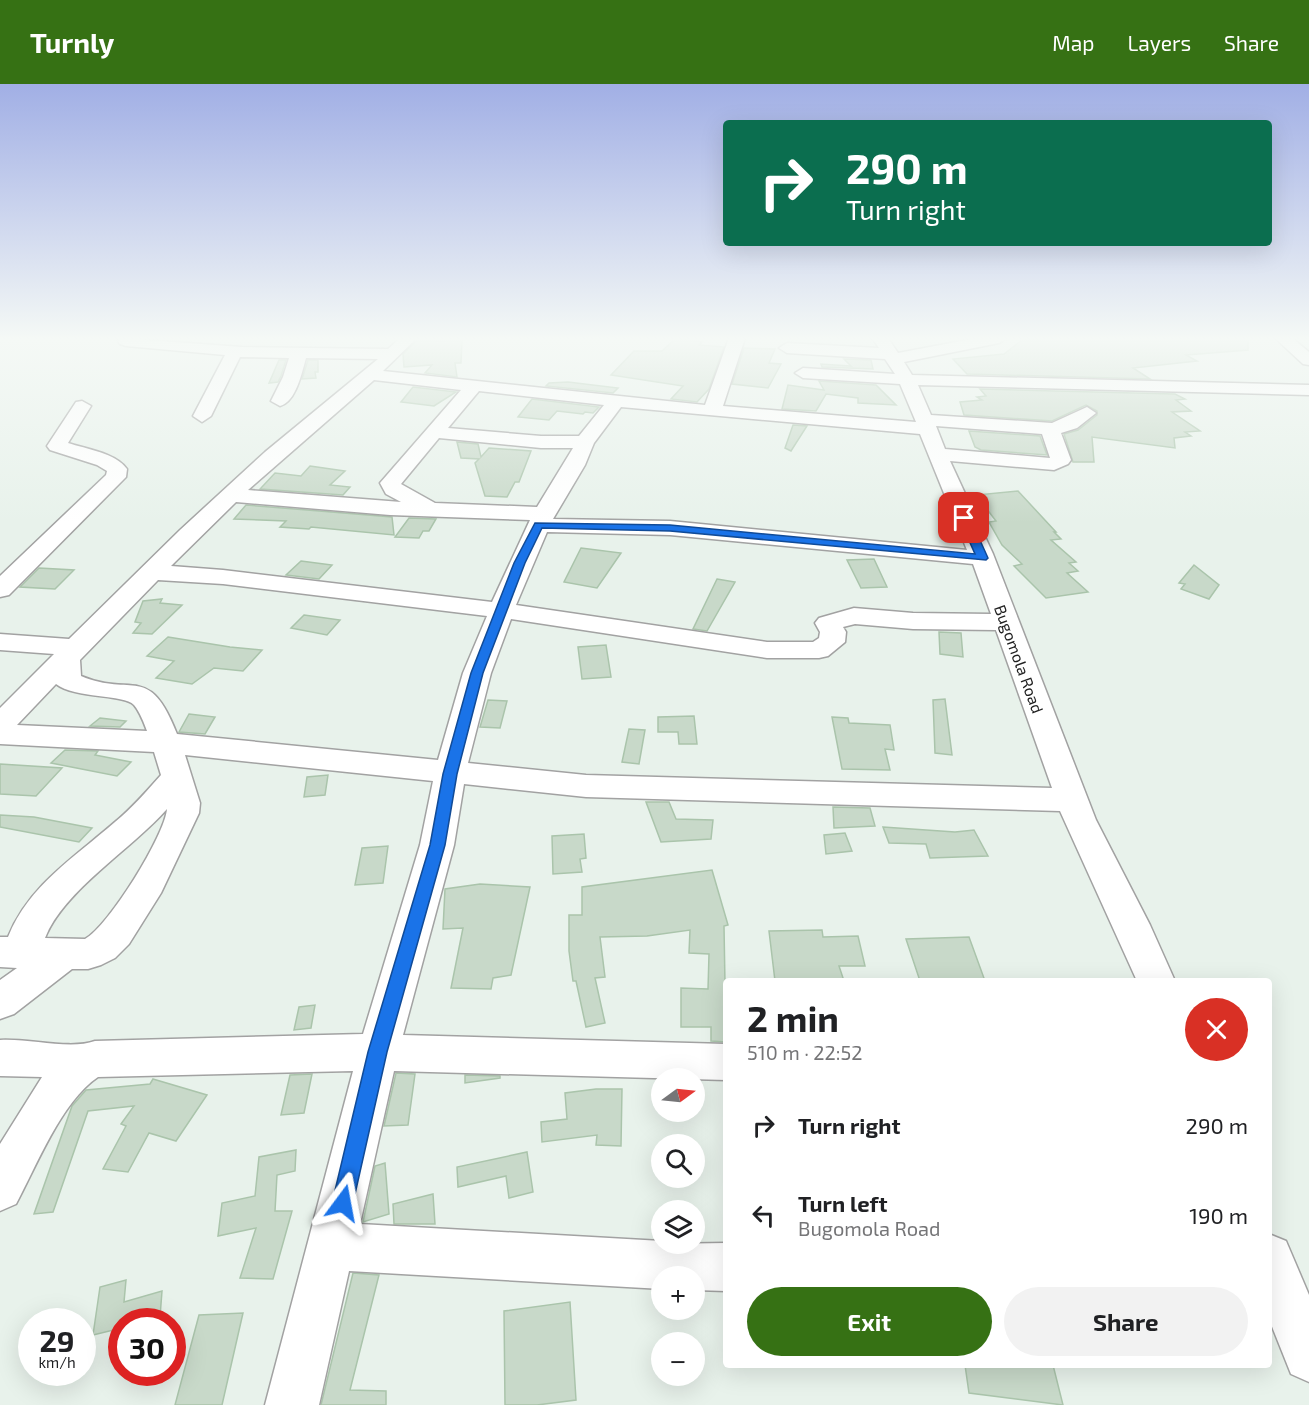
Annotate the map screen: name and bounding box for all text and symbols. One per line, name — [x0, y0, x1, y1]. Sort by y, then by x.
text: Turnly — [30, 25, 114, 59]
text: Map — [1052, 30, 1094, 55]
text: Layers — [1127, 30, 1191, 55]
text: Share — [1224, 30, 1279, 55]
text: 290 m — [846, 142, 968, 192]
icon: right — [747, 144, 825, 222]
text: Turn right — [846, 193, 966, 225]
pin — [938, 492, 989, 543]
icon: arrive — [947, 501, 980, 534]
street label: Bugomola Road — [991, 602, 1048, 716]
text: 2 min — [747, 996, 839, 1039]
button: close — [1185, 998, 1248, 1061]
text: 510 m · 22:52 — [747, 1040, 863, 1064]
north arrow — [651, 1068, 705, 1122]
map controls — [651, 1068, 705, 1386]
icon: right — [747, 1109, 780, 1142]
text: Turn right — [798, 1112, 900, 1138]
text: 290 m — [1186, 1112, 1248, 1138]
button: search — [651, 1134, 705, 1188]
position arrow — [311, 1171, 375, 1235]
text: Turn left — [798, 1190, 887, 1216]
icon: left — [747, 1199, 780, 1232]
button: layers — [651, 1200, 705, 1254]
text: 190 m — [1189, 1202, 1248, 1228]
text: Bugomola Road — [798, 1216, 941, 1240]
button: + — [651, 1266, 705, 1320]
button: Exit — [747, 1287, 992, 1356]
button: Share — [1004, 1287, 1248, 1356]
speed limit sign: 30 — [108, 1308, 186, 1386]
text: 29 — [39, 1322, 75, 1358]
button: − — [651, 1332, 705, 1386]
text: km/h — [38, 1353, 76, 1371]

